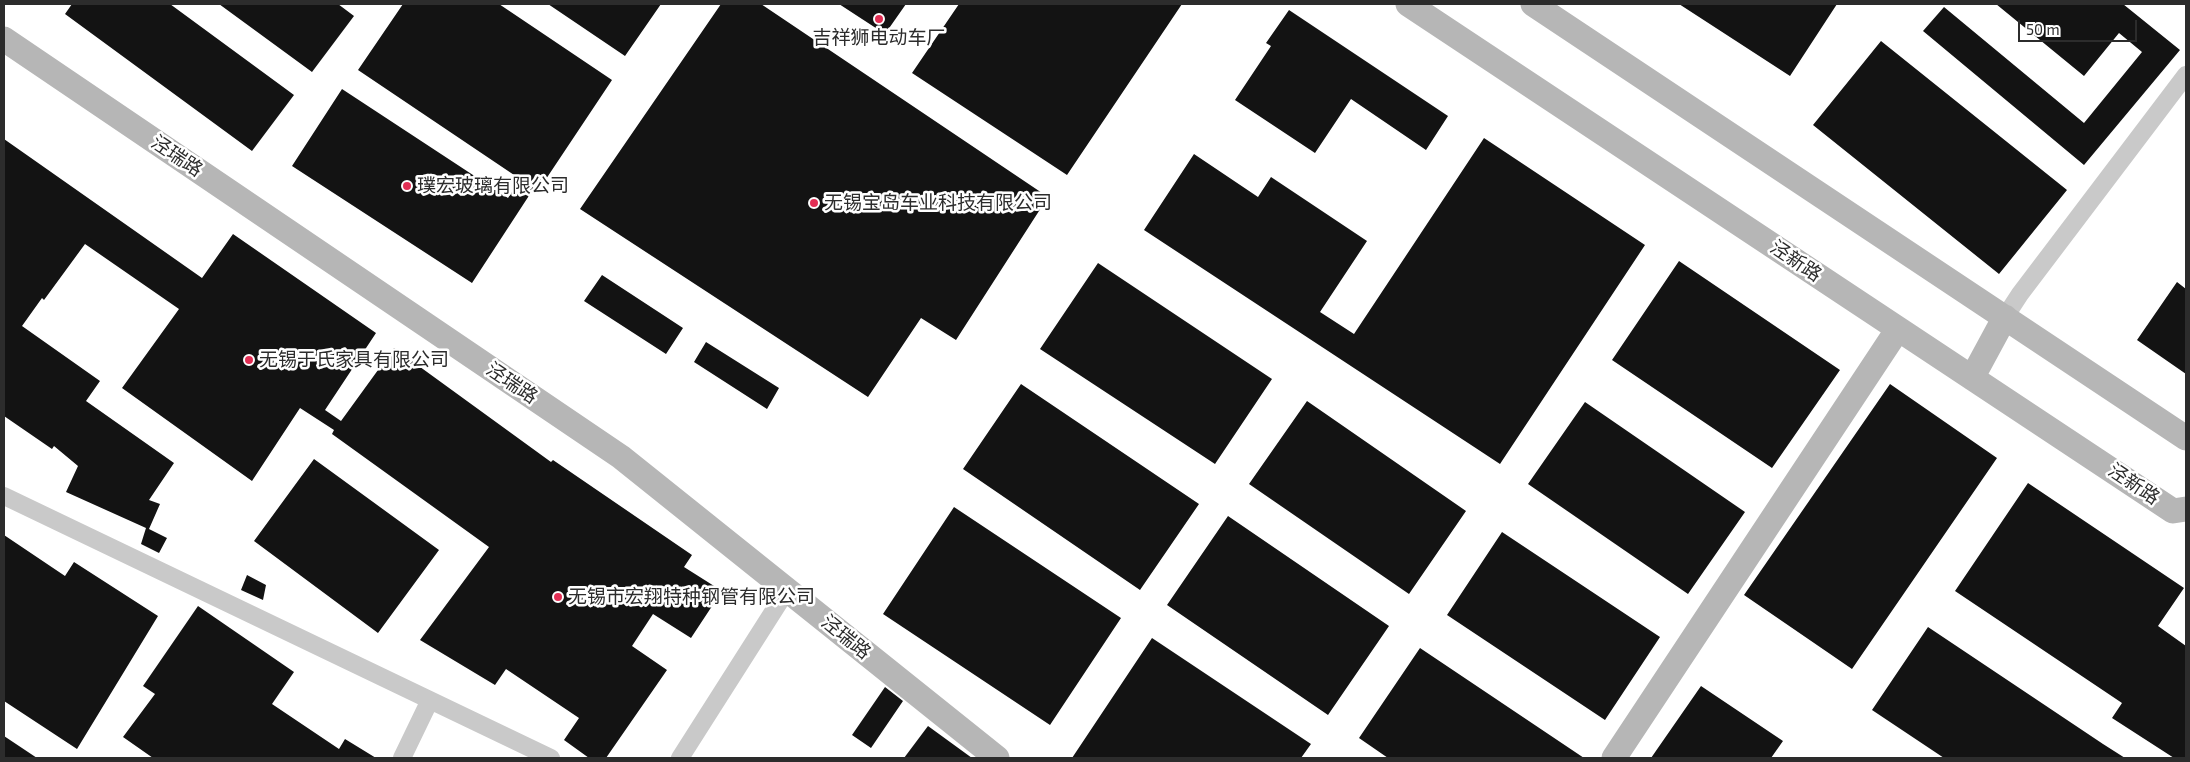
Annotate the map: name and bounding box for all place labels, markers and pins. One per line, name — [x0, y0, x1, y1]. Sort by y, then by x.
marker: 吉祥狮电动车厂 — [873, 13, 885, 25]
place label: 吉祥狮电动车厂 — [813, 27, 945, 49]
place label: 璞宏玻璃有限公司 — [417, 175, 569, 197]
marker: 璞宏玻璃有限公司 — [401, 180, 413, 192]
place label: 无锡宝岛车业科技有限公司 — [824, 192, 1052, 214]
marker: 无锡宝岛车业科技有限公司 — [808, 197, 820, 209]
place label: 无锡于氏家具有限公司 — [259, 349, 449, 371]
marker: 无锡于氏家具有限公司 — [243, 354, 255, 366]
place label: 无锡市宏翔特种钢管有限公司 — [568, 586, 815, 608]
marker: 无锡市宏翔特种钢管有限公司 — [552, 591, 564, 603]

